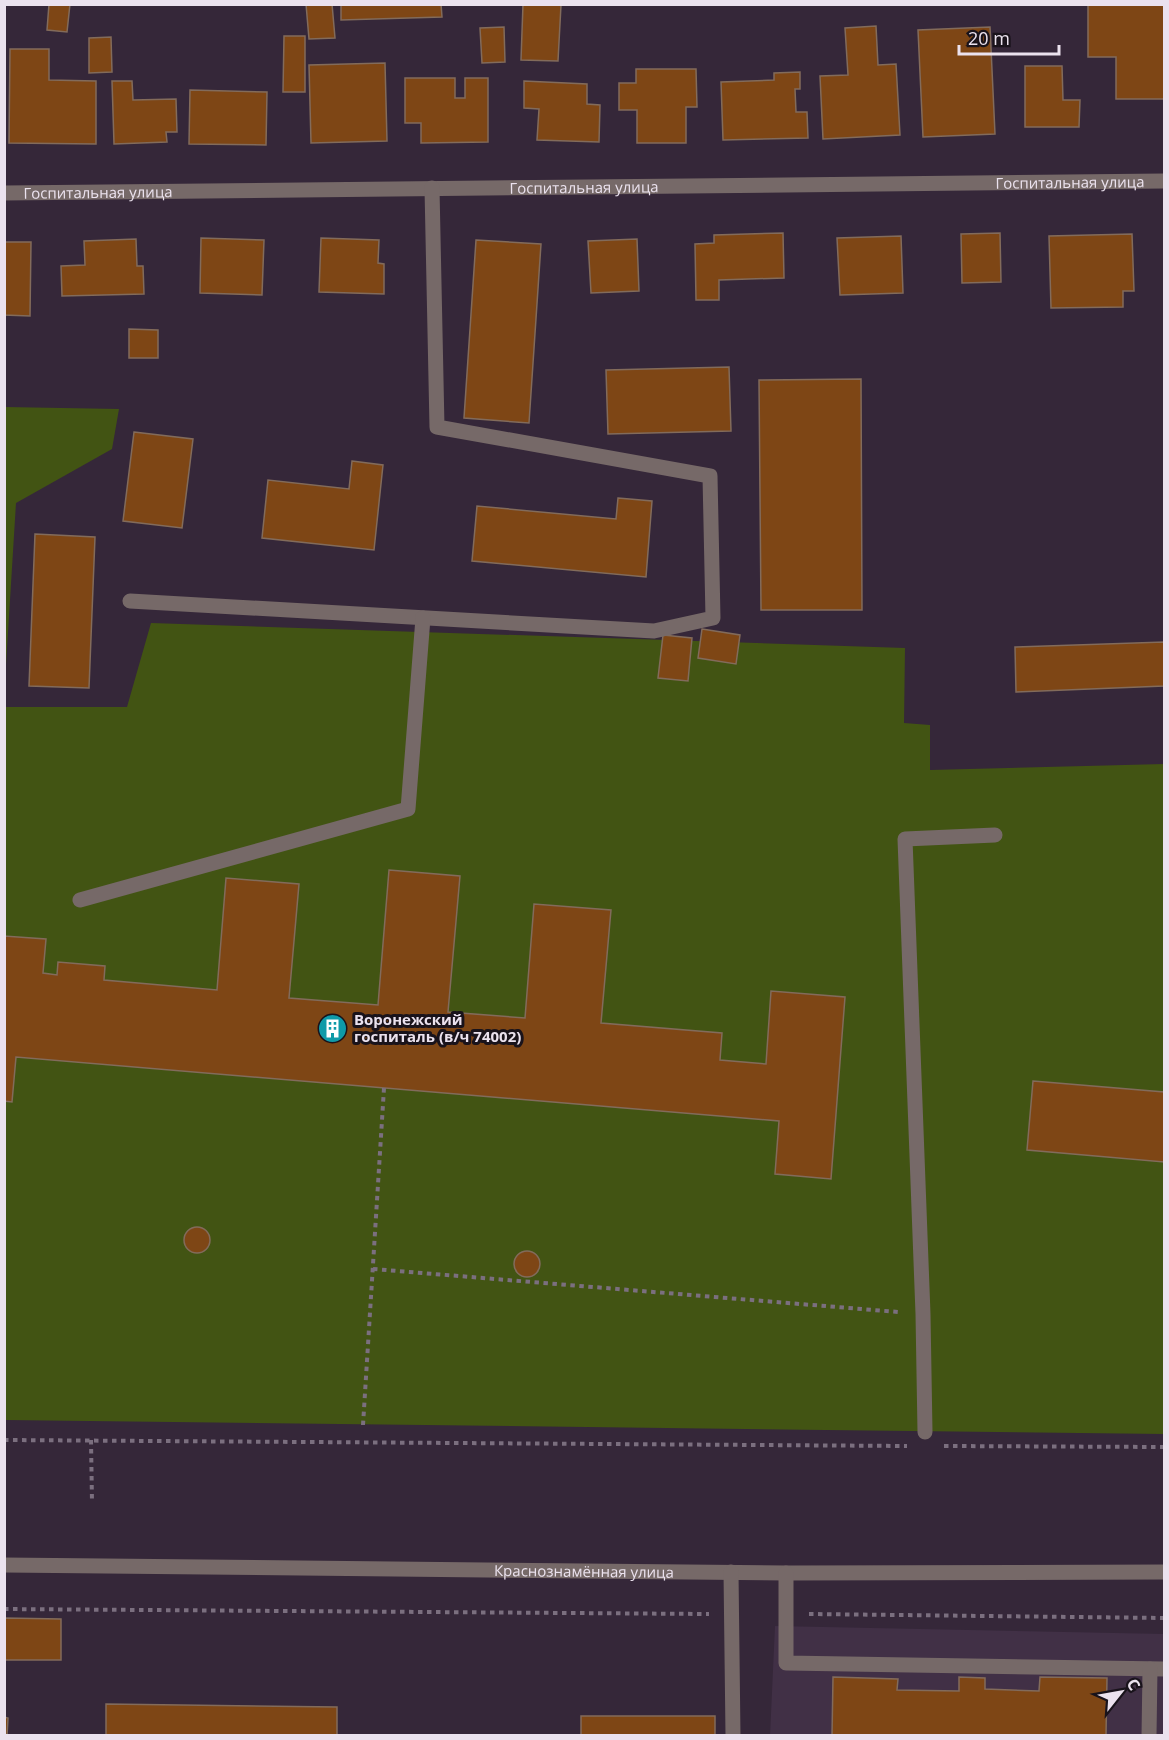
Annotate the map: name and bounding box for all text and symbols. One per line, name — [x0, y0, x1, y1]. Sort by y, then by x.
scale bar — [959, 18, 1060, 56]
text: 20 m — [968, 26, 1010, 50]
street label: Госпитальная улица — [995, 171, 1145, 193]
street label: Госпитальная улица — [509, 176, 659, 198]
street label: Госпитальная улица — [23, 181, 173, 203]
place label: Воронежский госпиталь (в/ч 74002) — [354, 1009, 521, 1046]
building icon: Воронежский госпиталь (в/ч 74002) — [317, 1012, 349, 1044]
street label: Краснознамённая улица — [494, 1560, 674, 1582]
north arrow — [1091, 1662, 1151, 1722]
text: С — [1122, 1674, 1146, 1694]

